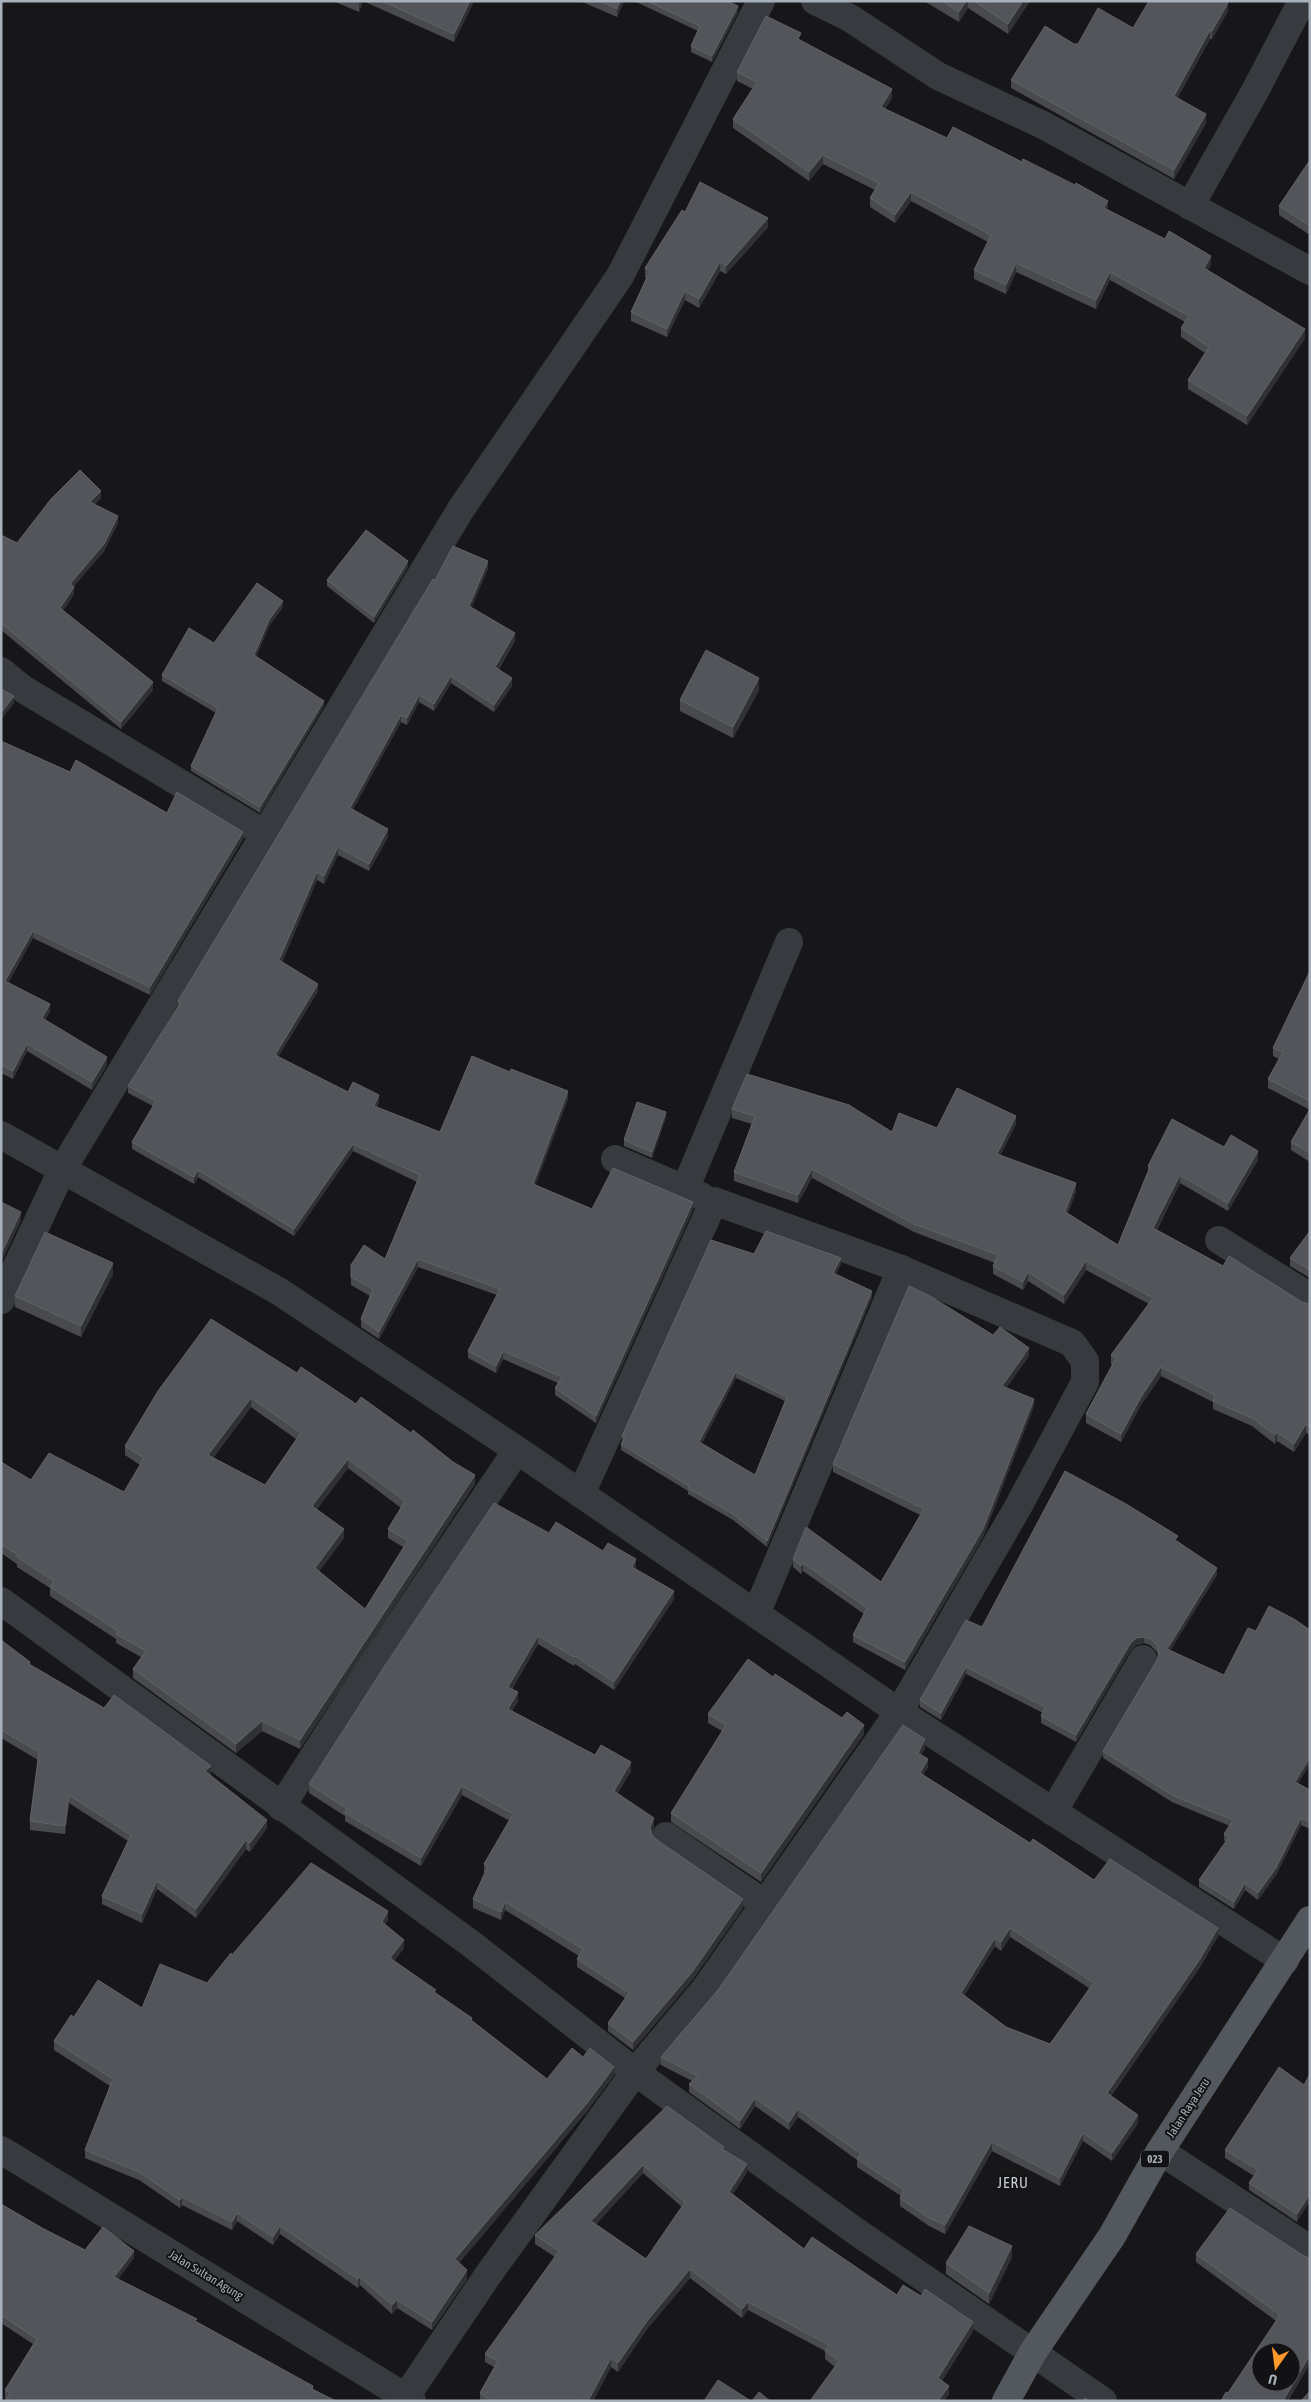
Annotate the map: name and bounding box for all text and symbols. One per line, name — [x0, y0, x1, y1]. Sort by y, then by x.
street label: Jalan Raya Jeru — [1164, 2076, 1212, 2140]
road number: 023 — [1141, 2150, 1169, 2168]
district label: JERU — [997, 2174, 1029, 2191]
street label: Jalan Sultan Agung — [166, 2247, 246, 2303]
north arrow — [1251, 2342, 1301, 2392]
text: U — [1267, 2371, 1279, 2388]

